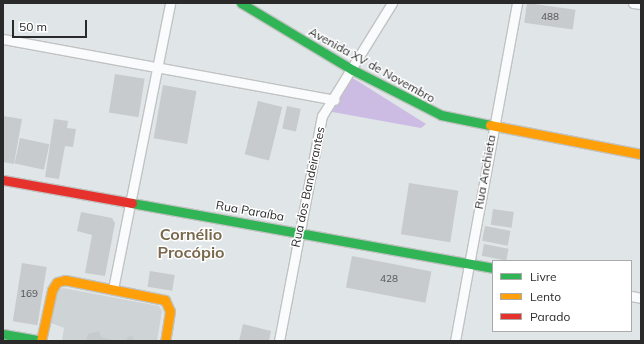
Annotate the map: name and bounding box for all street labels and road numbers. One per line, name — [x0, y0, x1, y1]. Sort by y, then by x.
street label: Avenida XV de Novembro — [306, 24, 438, 106]
street label: Rua dos Bandeirantes — [288, 125, 328, 249]
street label: Rua Anchieta — [471, 134, 499, 210]
street label: Rua Paraíba — [215, 198, 285, 224]

